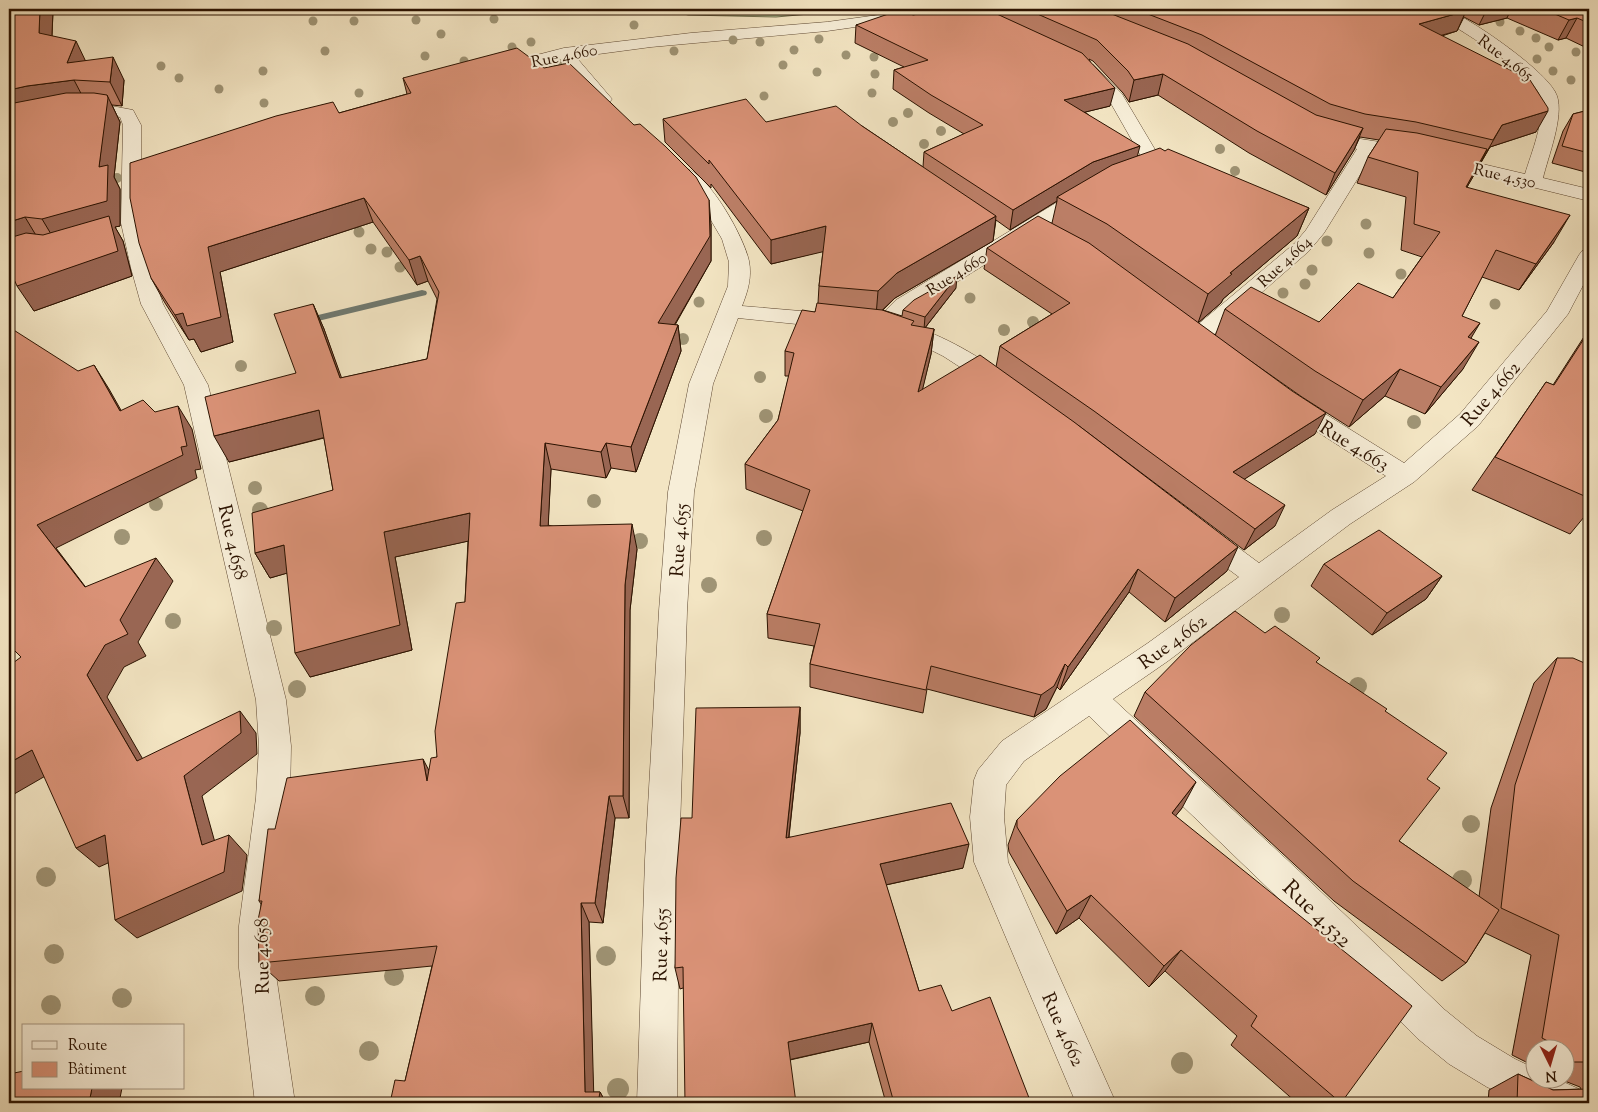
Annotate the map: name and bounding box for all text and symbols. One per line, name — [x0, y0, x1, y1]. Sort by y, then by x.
street label: Rue 4.665 — [1472, 30, 1537, 88]
street label: Rue 4.660 — [529, 40, 600, 75]
street label: Rue 4.530 — [1471, 159, 1538, 196]
street label: Rue 4.664 — [1254, 232, 1318, 294]
street label: Rue 4.660 — [923, 248, 992, 303]
street label: Rue 4.662 — [1456, 356, 1528, 433]
street label: Rue 4.663 — [1314, 415, 1394, 479]
street label: Rue 4.658 — [210, 502, 253, 583]
street label: Rue 4.655 — [664, 502, 697, 578]
street label: Rue 4.662 — [1134, 609, 1213, 677]
street label: Rue 4.532 — [1274, 874, 1358, 957]
street label: Rue 4.655 — [648, 908, 677, 982]
street label: Rue 4.658 — [249, 918, 278, 994]
street label: Rue 4.662 — [1033, 989, 1090, 1071]
legend — [22, 1024, 185, 1090]
text: Route — [68, 1036, 107, 1057]
north arrow — [1526, 1040, 1576, 1090]
text: Bâtiment — [68, 1060, 127, 1081]
text: N — [1545, 1065, 1557, 1085]

